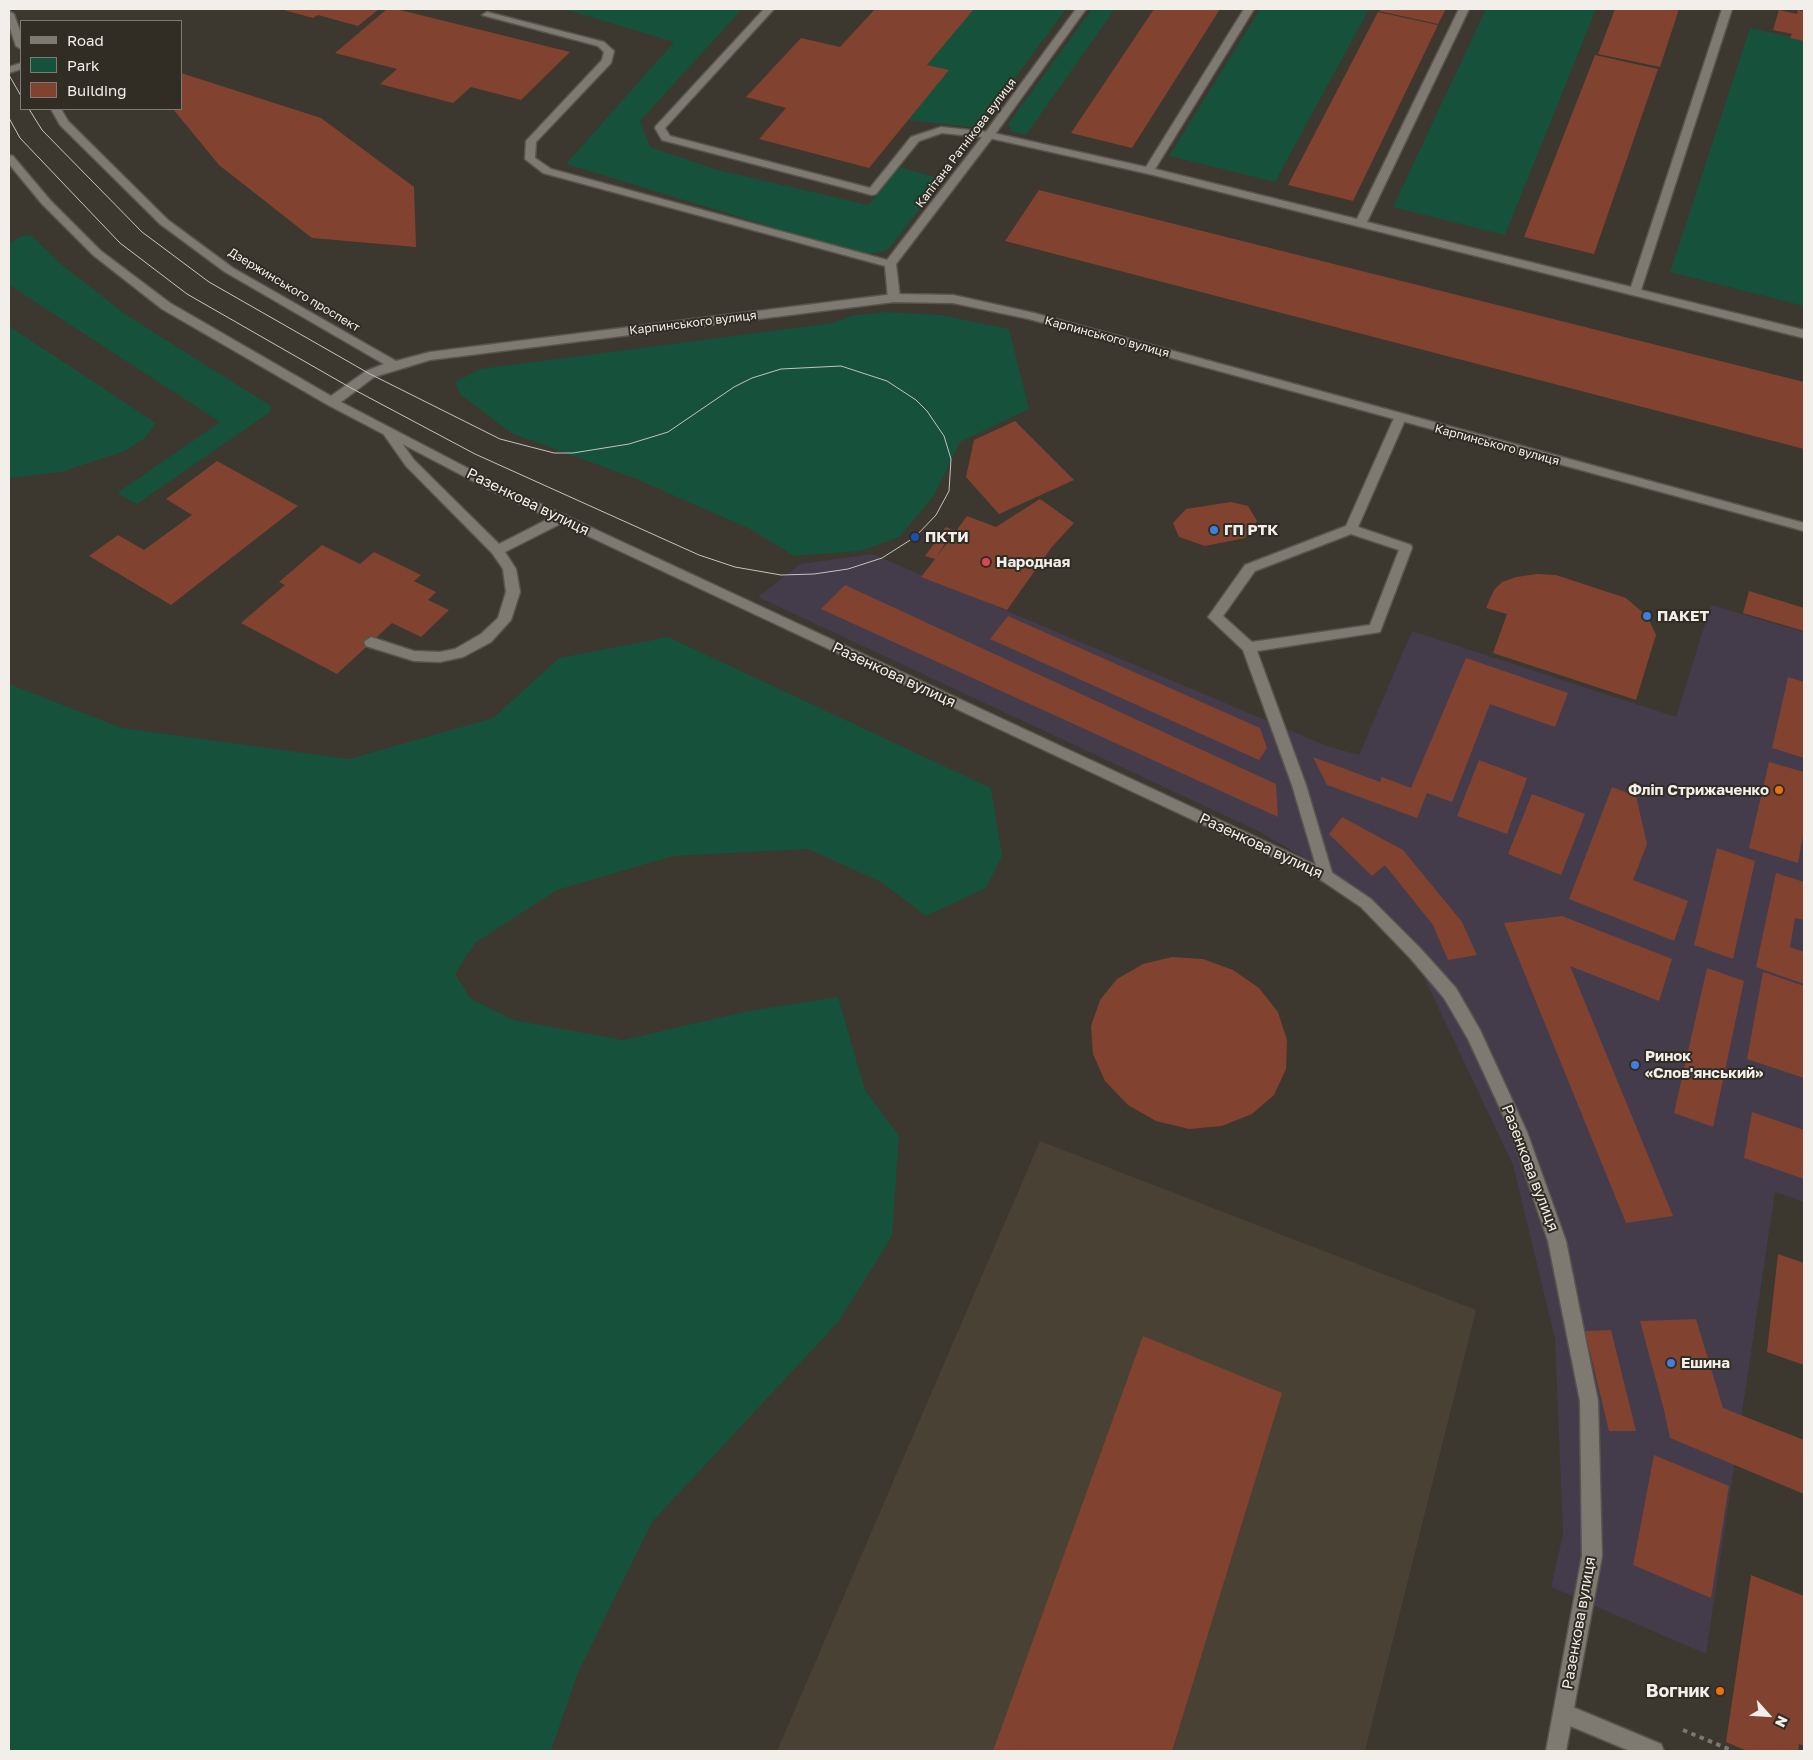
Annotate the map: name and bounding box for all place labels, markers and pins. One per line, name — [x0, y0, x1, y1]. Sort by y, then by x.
place label: ГП РТК — [1224, 521, 1278, 539]
marker: ГП РТК — [1208, 524, 1220, 536]
place label: ПКТИ — [925, 528, 969, 546]
marker: ПКТИ — [909, 531, 921, 543]
place label: Народная — [996, 553, 1070, 571]
marker: Народная — [980, 556, 992, 568]
place label: ПАКЕТ — [1657, 607, 1709, 625]
marker: ПАКЕТ — [1641, 610, 1653, 622]
place label: Фліп Стрижаченко — [1628, 781, 1769, 799]
marker: Фліп Стрижаченко — [1773, 784, 1785, 796]
place label: Ринок «Слов'янський» — [1645, 1047, 1763, 1082]
marker: Ринок «Слов'янський» — [1629, 1059, 1641, 1071]
place label: Ешина — [1681, 1354, 1730, 1372]
marker: Ешина — [1665, 1357, 1677, 1369]
place label: Вогник — [1646, 1680, 1710, 1702]
marker: Вогник — [1714, 1685, 1726, 1697]

